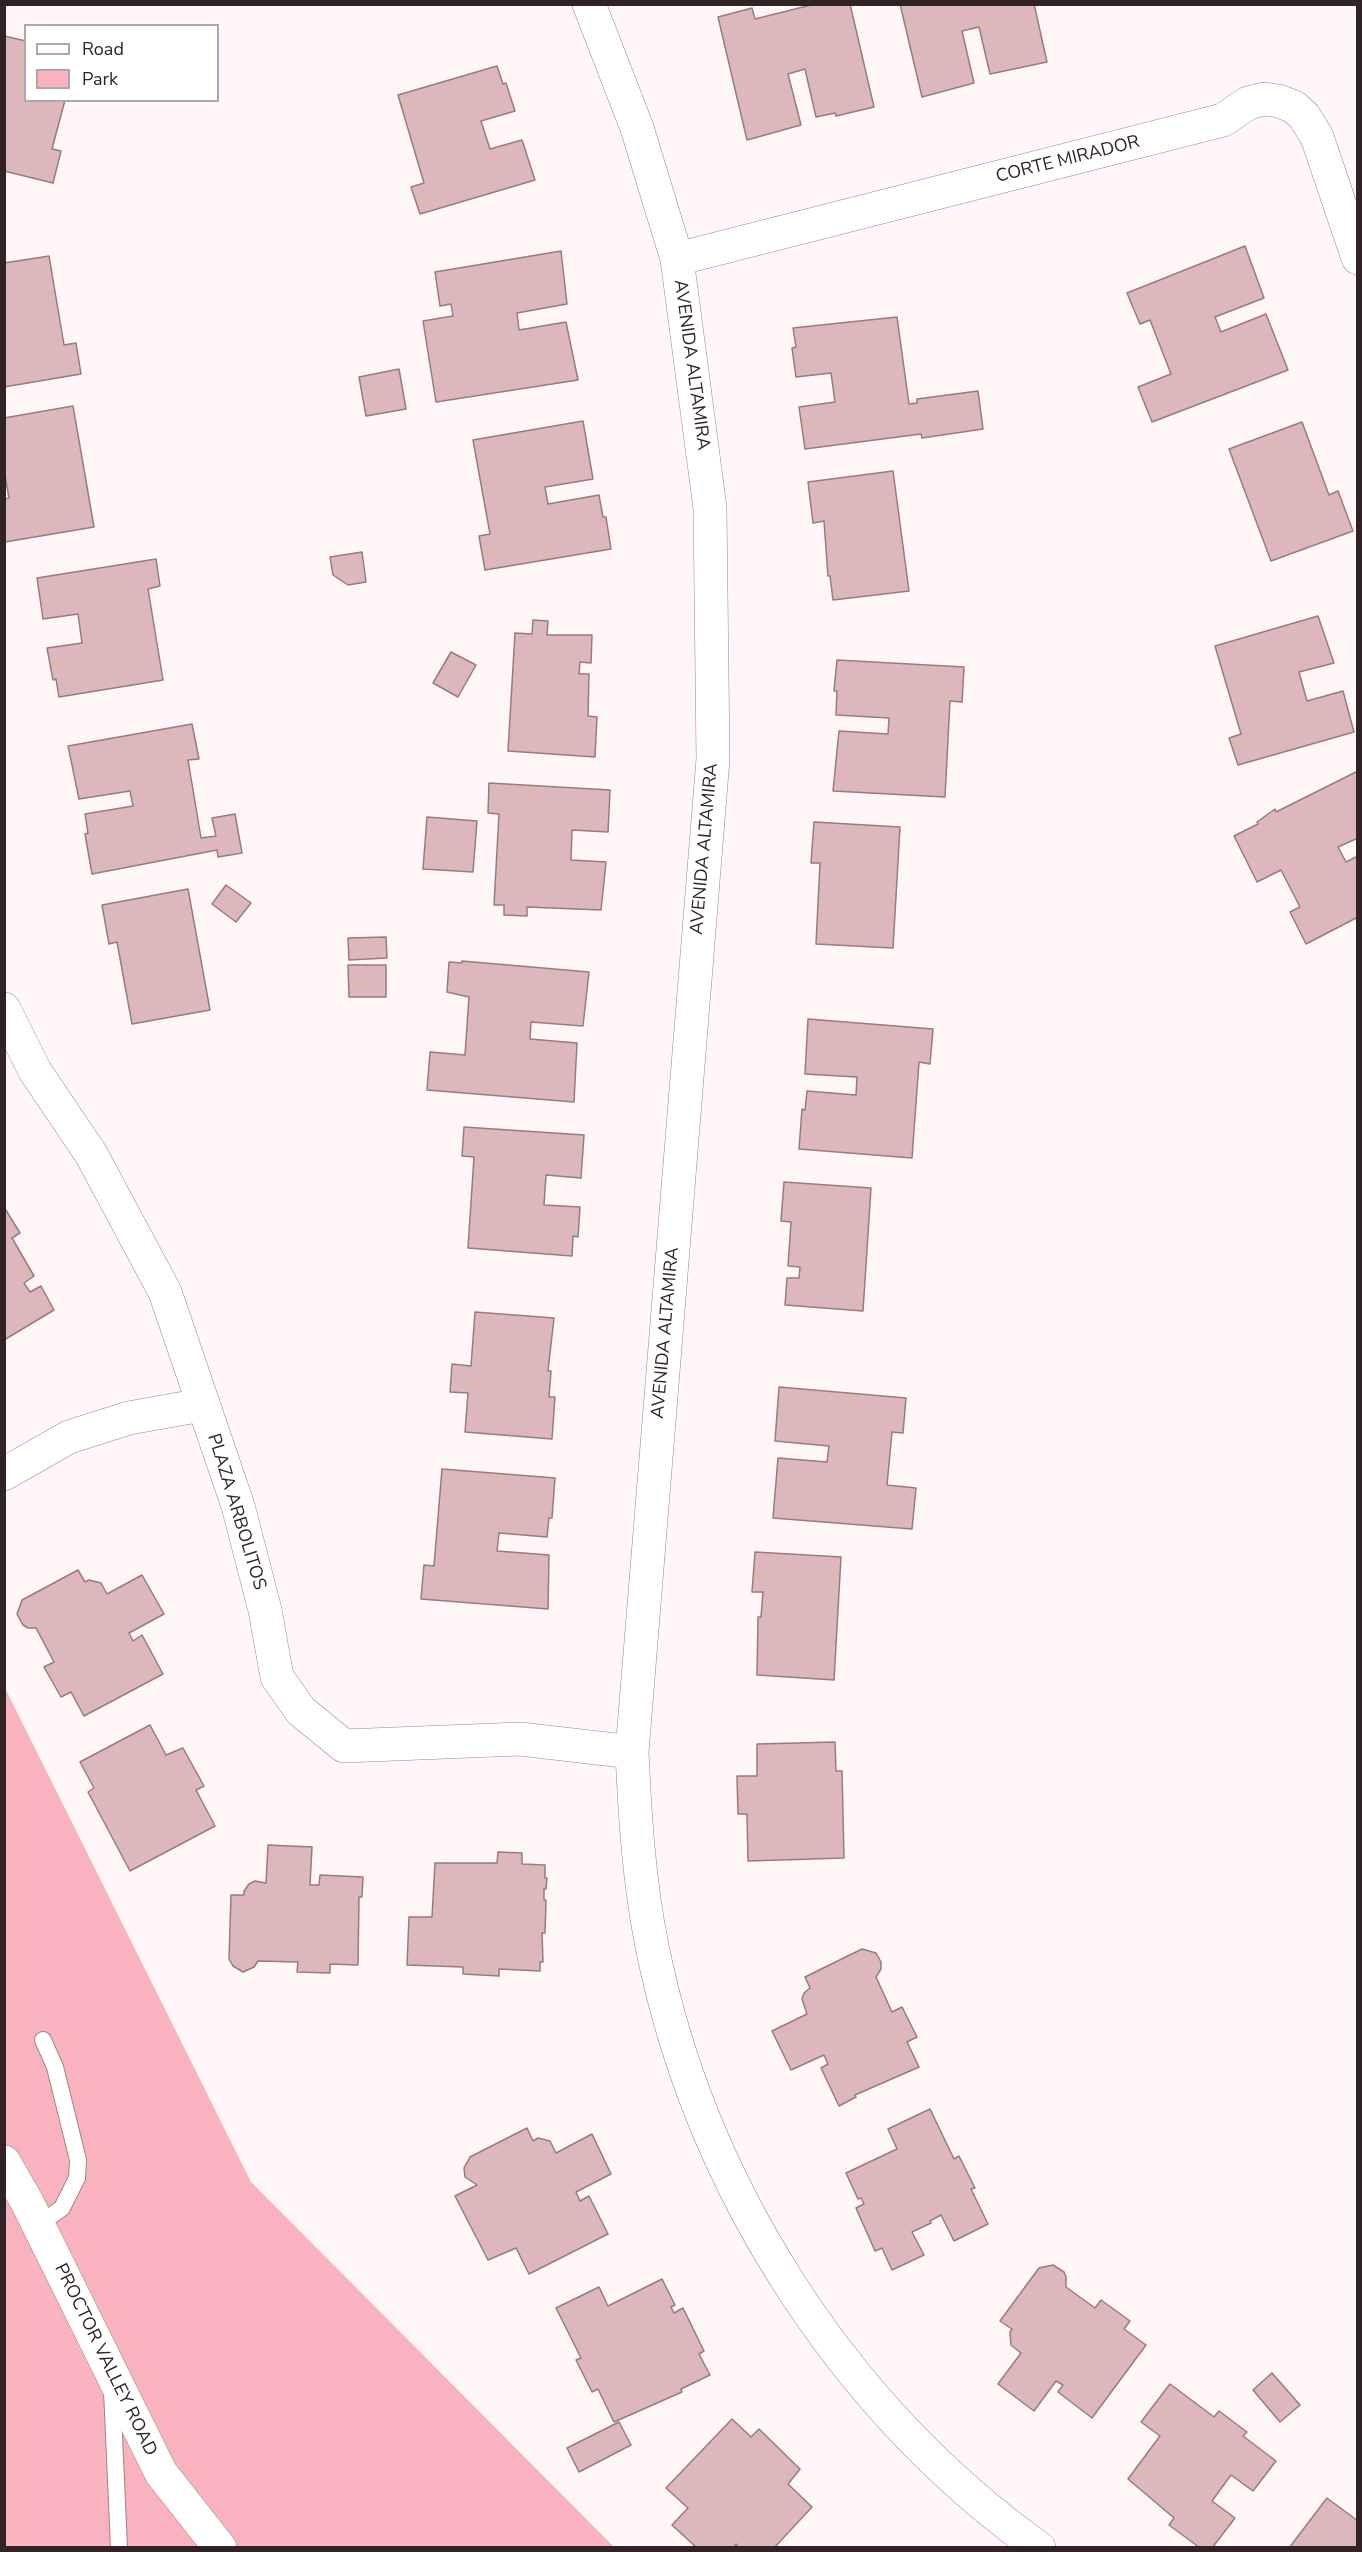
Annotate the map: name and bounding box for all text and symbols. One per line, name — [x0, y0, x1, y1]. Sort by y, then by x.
legend — [24, 24, 219, 102]
text: Road — [82, 37, 124, 61]
text: Park — [82, 67, 118, 91]
street label: CORTE MIRADOR — [994, 132, 1142, 188]
street label: AVENIDA ALTAMIRA — [668, 278, 714, 452]
street label: AVENIDA ALTAMIRA — [687, 762, 723, 936]
street label: AVENIDA ALTAMIRA — [648, 1246, 684, 1420]
street label: PLAZA ARBOLITOS — [202, 1431, 270, 1593]
street label: PROCTOR VALLEY ROAD — [49, 2260, 161, 2460]

